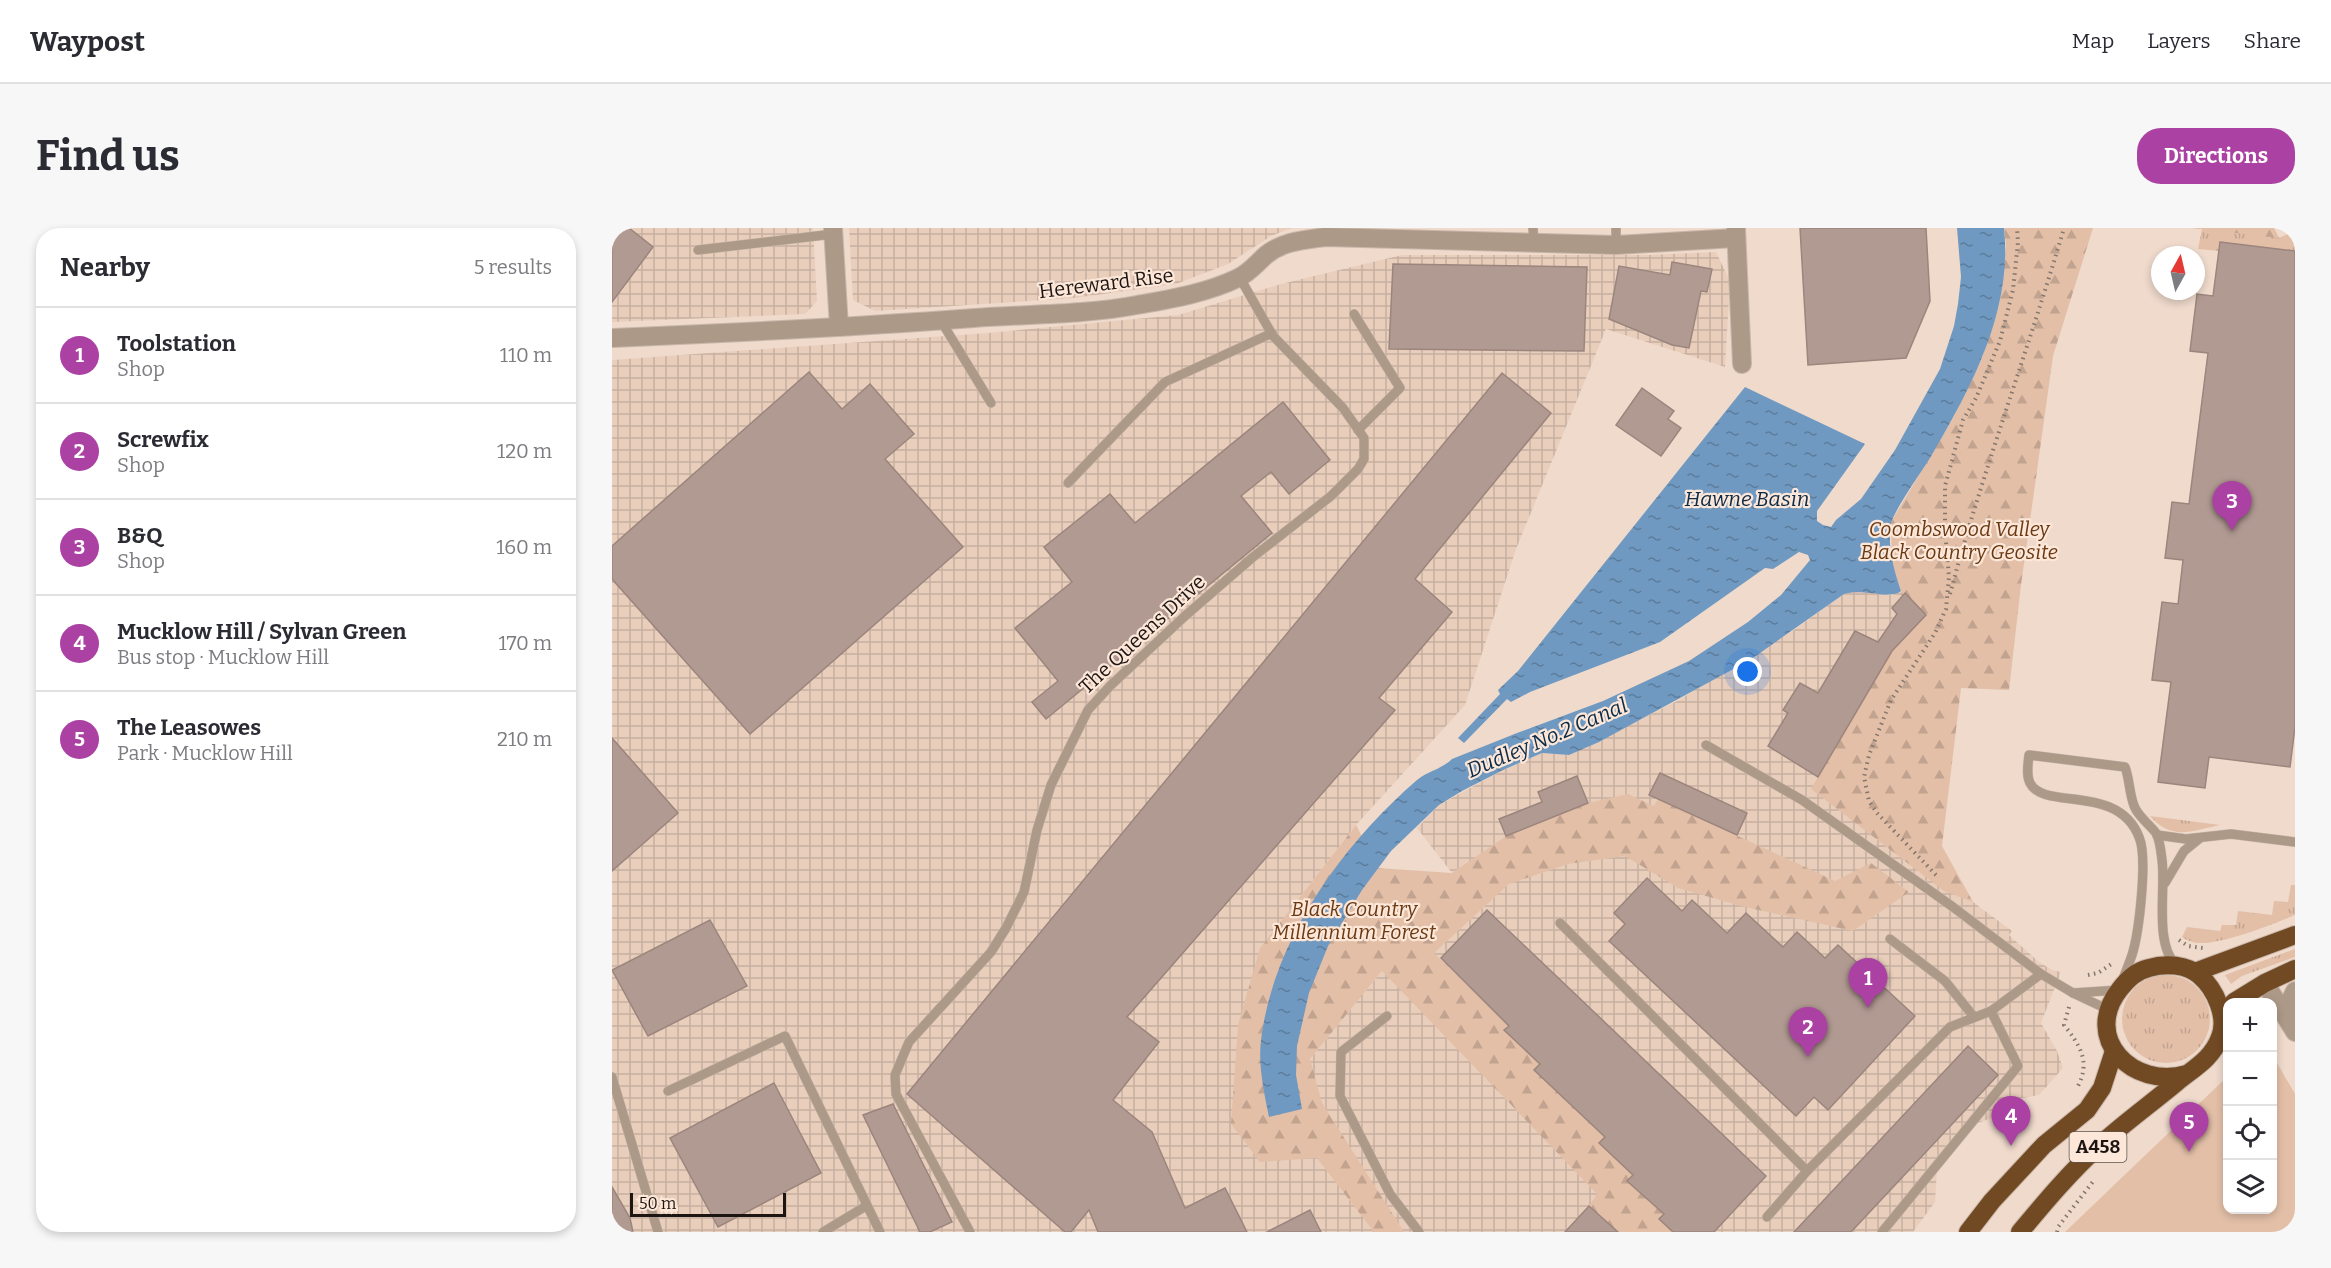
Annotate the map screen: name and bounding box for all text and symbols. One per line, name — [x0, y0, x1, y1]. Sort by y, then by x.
text: Waypost — [30, 25, 145, 58]
text: Map — [2072, 28, 2114, 54]
text: Layers — [2147, 28, 2211, 54]
text: Share — [2244, 28, 2301, 54]
button: Directions — [2137, 128, 2295, 184]
text: Find us — [36, 131, 180, 181]
north arrow — [2151, 246, 2205, 300]
text: Nearby — [60, 252, 150, 283]
text: 5 results — [474, 255, 552, 279]
street label: Hereward Rise — [1037, 263, 1175, 303]
text: Toolstation — [117, 330, 236, 357]
text: 1 — [75, 343, 84, 367]
text: 110 m — [500, 343, 552, 367]
text: Shop — [117, 357, 165, 381]
text: Screwfix — [117, 426, 209, 453]
text: 2 — [74, 439, 85, 463]
text: 120 m — [497, 439, 552, 463]
text: Shop — [117, 453, 165, 477]
pin: 3 — [2212, 482, 2252, 531]
water label: Hawne Basin — [1684, 486, 1810, 512]
park label: Coombswood Valley Black Country Geosite — [1860, 517, 2058, 564]
text: B&Q — [117, 522, 163, 549]
text: 3 — [74, 535, 85, 559]
text: 160 m — [496, 535, 552, 559]
text: Shop — [117, 549, 165, 573]
street label: The Queens Drive — [1074, 569, 1210, 699]
text: Mucklow Hill / Sylvan Green — [117, 618, 406, 645]
text: 4 — [73, 631, 86, 655]
text: 170 m — [499, 631, 552, 655]
text: Bus stop · Mucklow Hill — [117, 645, 329, 669]
your location — [1733, 657, 1762, 686]
water label: Dudley No.2 Canal — [1463, 692, 1632, 784]
text: The Leasowes — [117, 714, 261, 741]
text: 5 — [74, 727, 85, 751]
text: 210 m — [497, 727, 552, 751]
text: Park · Mucklow Hill — [117, 741, 293, 765]
park label: Black Country Millennium Forest — [1272, 897, 1437, 944]
pin: 1 — [1848, 958, 1888, 1008]
map controls — [2223, 998, 2277, 1214]
button: + — [2223, 998, 2277, 1052]
pin: 2 — [1788, 1008, 1828, 1057]
button: − — [2223, 1052, 2277, 1106]
pin: 4 — [1992, 1096, 2030, 1146]
pin: 5 — [2170, 1102, 2208, 1152]
button: locate — [2223, 1106, 2277, 1160]
road number: A458 — [2070, 1132, 2126, 1162]
button: layers — [2223, 1160, 2277, 1214]
scale bar — [630, 1190, 786, 1218]
text: 50 m — [639, 1194, 676, 1213]

